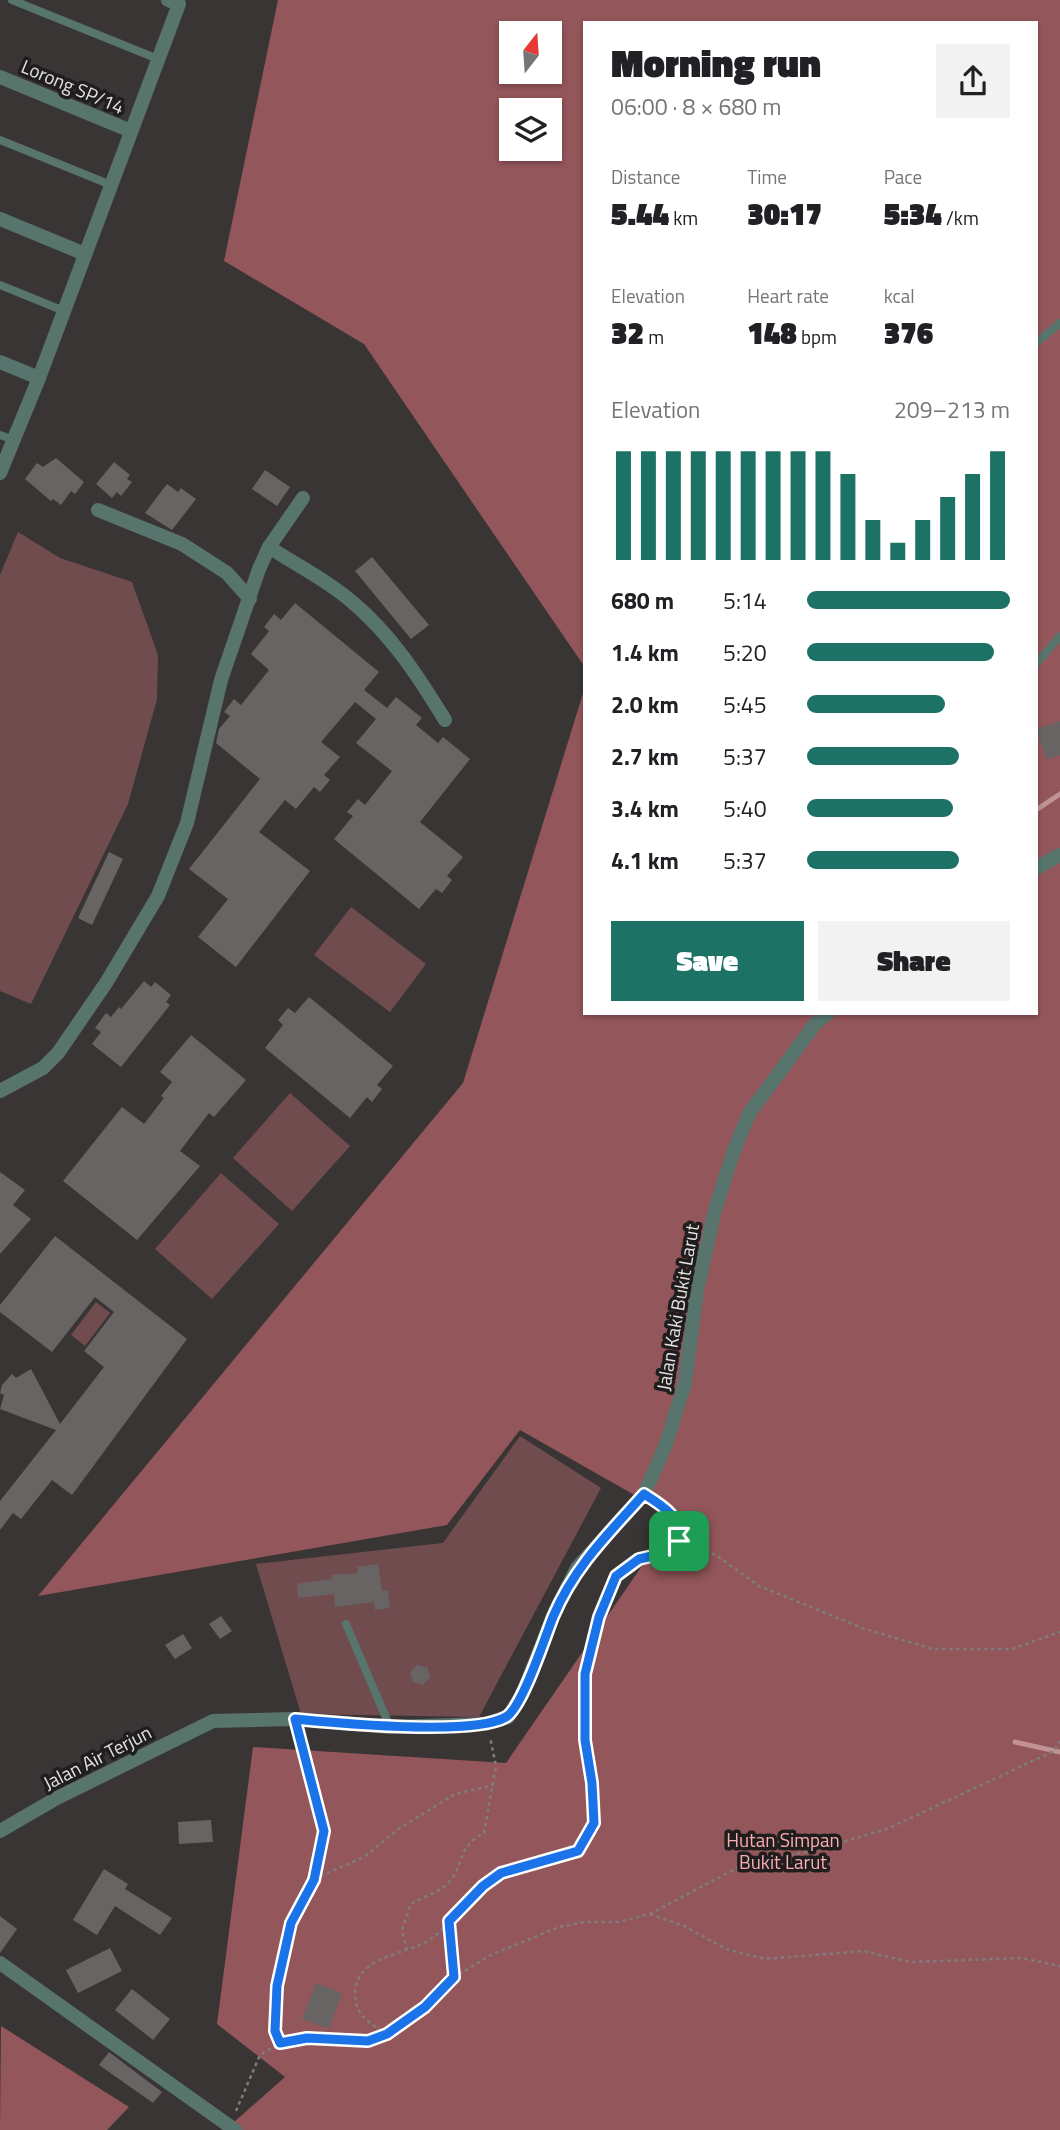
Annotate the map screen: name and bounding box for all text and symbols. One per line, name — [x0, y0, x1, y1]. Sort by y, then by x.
north arrow — [499, 21, 562, 84]
map controls — [499, 21, 562, 161]
text: Morning run — [611, 34, 821, 92]
button: share — [936, 44, 1010, 118]
street label: Lorong SP/14 — [17, 51, 129, 121]
text: 06:00 · 8 × 680 m — [611, 89, 781, 124]
button: layers — [499, 98, 562, 161]
text: Distance — [611, 162, 680, 191]
text: Time — [747, 162, 787, 191]
text: Pace — [884, 162, 922, 191]
text: 5.44 — [611, 191, 669, 237]
text: 30:17 — [747, 191, 822, 237]
text: 5:34 — [884, 191, 942, 237]
text: km — [669, 203, 698, 232]
text: /km — [942, 203, 979, 232]
text: Elevation — [611, 281, 685, 310]
text: Heart rate — [747, 281, 829, 310]
text: kcal — [884, 281, 915, 310]
text: 32 — [611, 310, 644, 356]
text: 148 — [747, 310, 797, 356]
text: 376 — [884, 310, 933, 356]
text: m — [644, 322, 664, 351]
text: bpm — [797, 322, 837, 351]
text: Elevation — [611, 392, 700, 427]
text: 209–213 m — [894, 392, 1010, 427]
text: 680 m — [611, 583, 674, 618]
text: 5:14 — [723, 583, 767, 618]
text: 1.4 km — [611, 635, 679, 670]
text: 5:20 — [723, 635, 767, 670]
text: 2.0 km — [611, 687, 679, 722]
text: 5:45 — [723, 687, 767, 722]
text: 2.7 km — [611, 739, 679, 774]
text: 5:37 — [723, 739, 767, 774]
text: 3.4 km — [611, 791, 679, 826]
text: 5:40 — [723, 791, 767, 826]
text: 4.1 km — [611, 843, 679, 878]
text: 5:37 — [723, 843, 767, 878]
button: Save — [611, 921, 804, 1001]
button: Share — [818, 921, 1010, 1001]
street label: Jalan Kaki Bukit Larut — [648, 1221, 706, 1393]
pin — [649, 1511, 709, 1571]
icon: arrive — [660, 1522, 698, 1560]
street label: Jalan Air Terjun — [38, 1717, 156, 1797]
park label: Hutan Simpan Bukit Larut — [726, 1825, 840, 1876]

